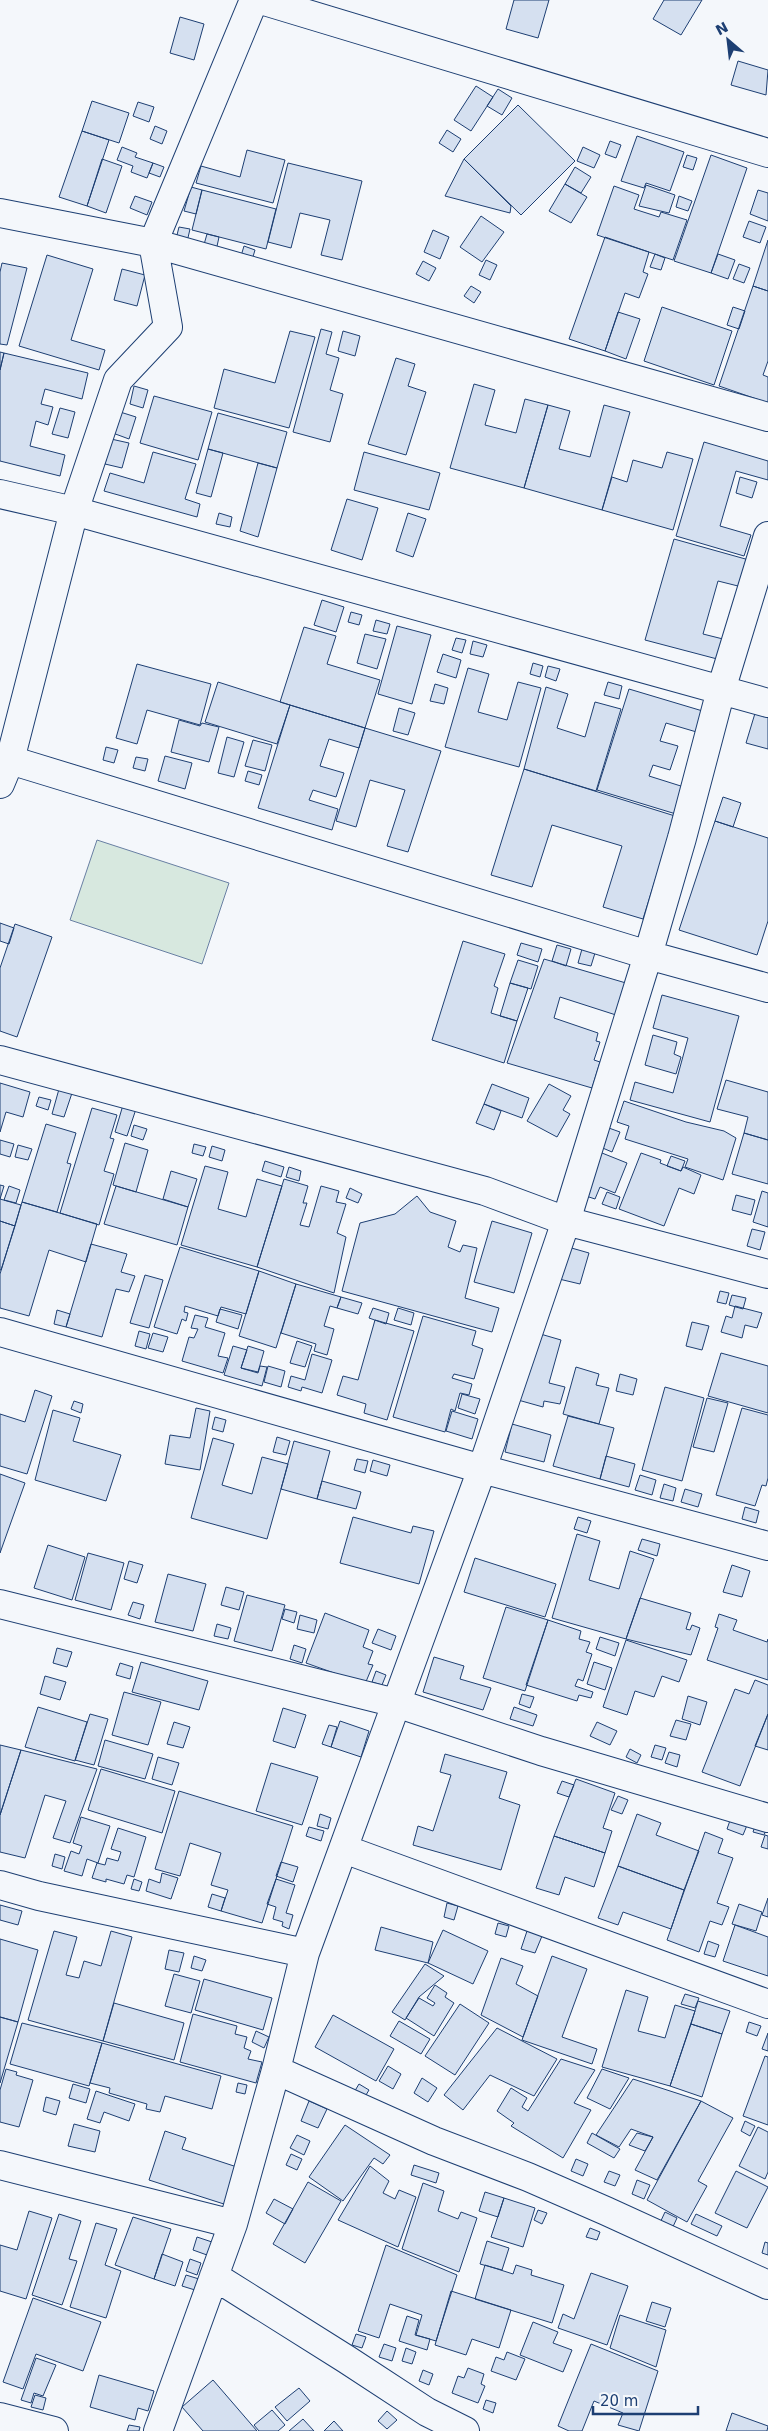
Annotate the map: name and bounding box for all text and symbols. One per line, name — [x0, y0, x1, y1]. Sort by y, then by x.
north arrow — [703, 15, 753, 65]
text: N — [713, 19, 731, 38]
scale bar — [593, 2384, 698, 2416]
text: 20 m — [600, 2392, 638, 2410]

